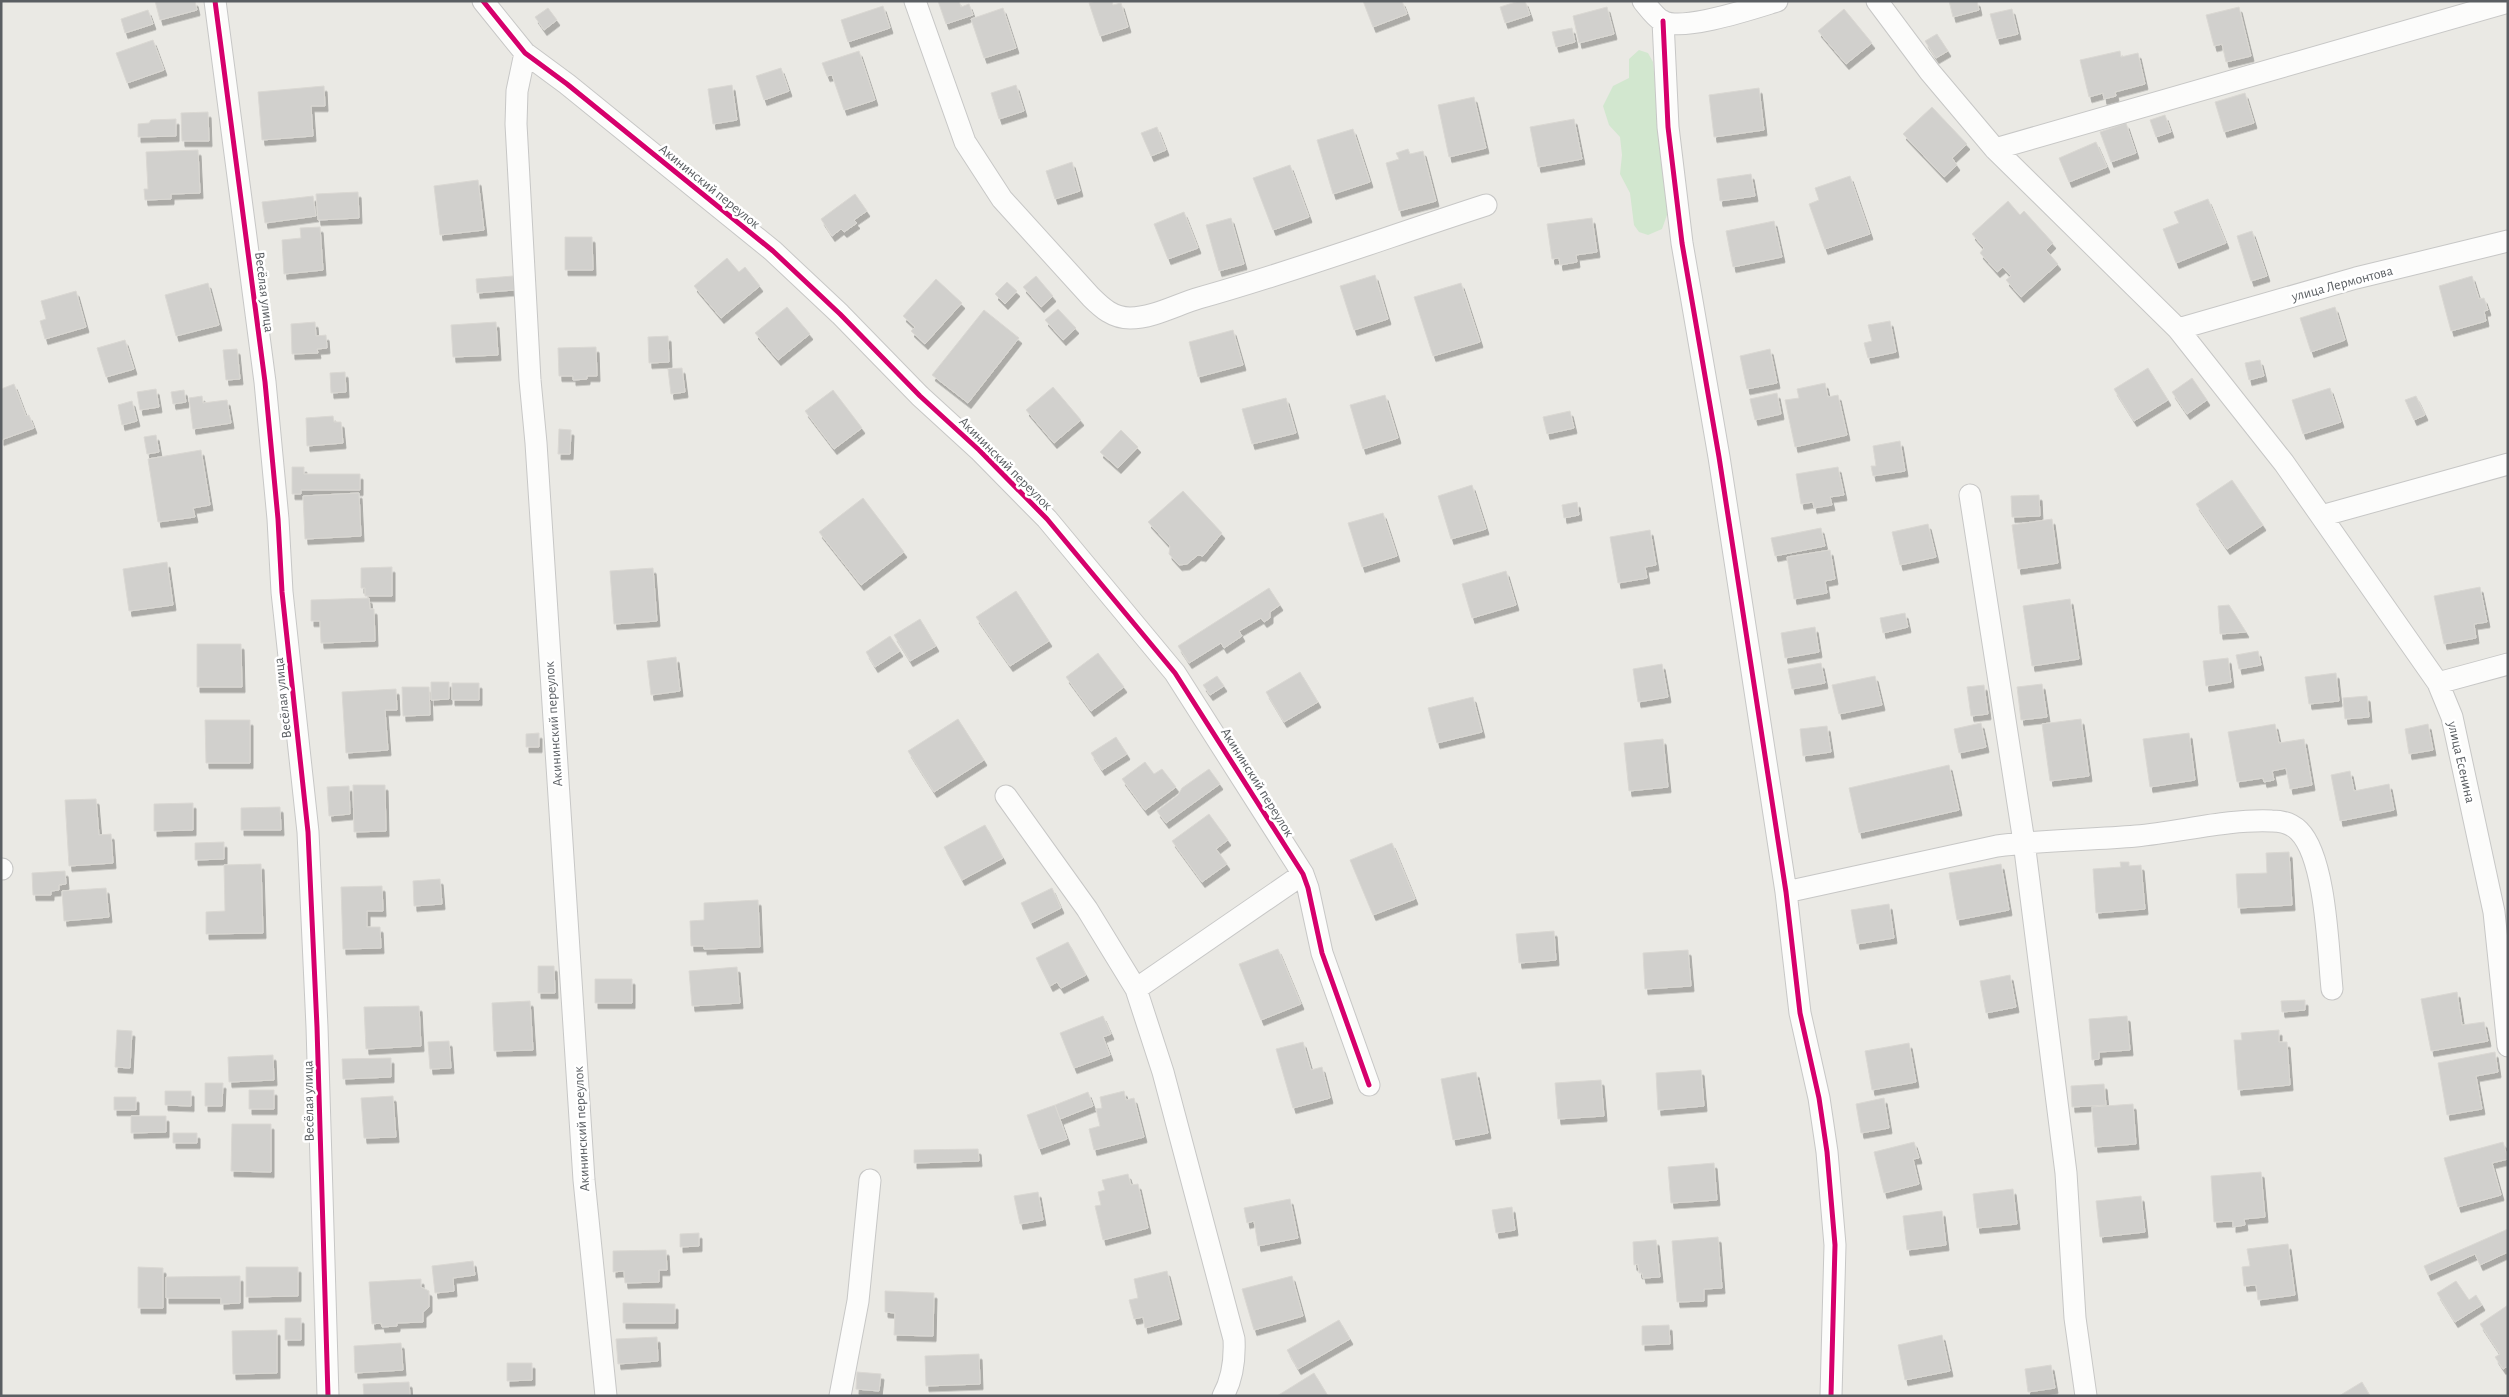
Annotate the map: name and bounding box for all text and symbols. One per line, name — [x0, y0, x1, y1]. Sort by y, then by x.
street label: Акининский переулок — [656, 142, 763, 232]
street label: Весёлая улица — [252, 251, 276, 334]
street label: улица Лермонтова — [2289, 264, 2395, 304]
street label: Акининский переулок — [956, 414, 1055, 513]
street label: Весёлая улица — [272, 656, 294, 739]
street label: Акининский переулок — [543, 660, 565, 787]
street label: улица Есенина — [2445, 719, 2477, 805]
street label: Акининский переулок — [1218, 726, 1297, 840]
street label: Весёлая улица — [301, 1060, 317, 1142]
street label: Акининский переулок — [572, 1065, 592, 1192]

